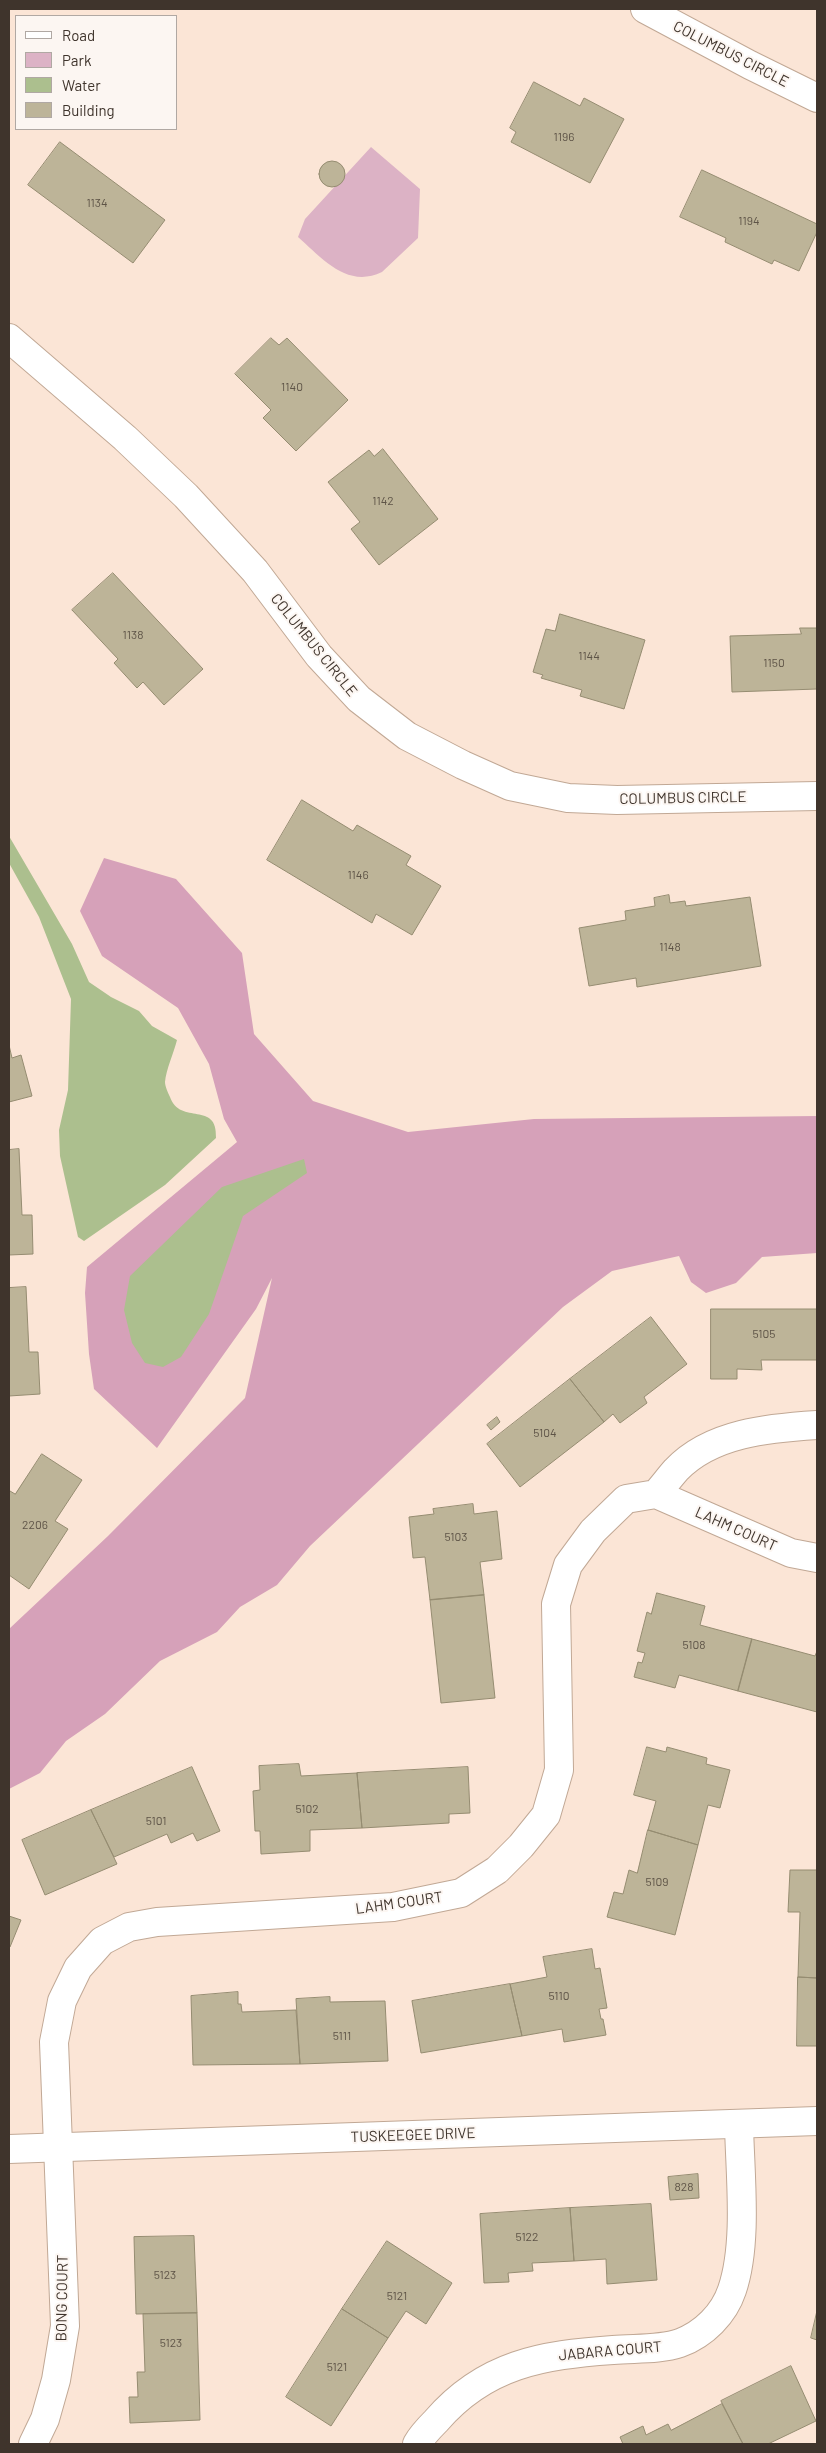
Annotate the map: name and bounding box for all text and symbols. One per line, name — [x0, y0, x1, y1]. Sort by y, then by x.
legend — [15, 15, 178, 130]
street label: COLUMBUS CIRCLE — [670, 17, 792, 91]
text: Road — [62, 26, 95, 44]
text: Park — [62, 51, 91, 69]
text: Water — [62, 76, 101, 94]
text: Building — [62, 101, 115, 119]
house number: 1196 — [554, 130, 574, 144]
house number: 1134 — [86, 196, 108, 210]
house number: 1194 — [738, 214, 760, 228]
house number: 1140 — [281, 380, 303, 394]
house number: 1142 — [372, 494, 394, 508]
street label: COLUMBUS CIRCLE — [267, 590, 361, 700]
house number: 1138 — [123, 628, 143, 642]
house number: 1144 — [578, 649, 600, 663]
house number: 1150 — [763, 656, 785, 670]
street label: COLUMBUS CIRCLE — [619, 788, 747, 808]
house number: 1146 — [347, 868, 369, 882]
house number: 1148 — [659, 940, 681, 954]
house number: 5105 — [753, 1327, 775, 1341]
house number: 5104 — [533, 1426, 557, 1440]
street label: LAHM COURT — [692, 1503, 780, 1555]
house number: 2206 — [22, 1518, 48, 1532]
house number: 5103 — [445, 1530, 467, 1544]
house number: 5108 — [682, 1638, 706, 1652]
house number: 5102 — [295, 1802, 319, 1816]
house number: 5101 — [146, 1814, 166, 1828]
house number: 5109 — [645, 1875, 669, 1889]
street label: LAHM COURT — [354, 1888, 444, 1918]
house number: 5110 — [548, 1989, 570, 2003]
house number: 5111 — [333, 2029, 351, 2043]
street label: TUSKEEGEE DRIVE — [350, 2124, 476, 2146]
house number: 828 — [675, 2180, 693, 2194]
house number: 5122 — [516, 2230, 538, 2244]
street label: BONG COURT — [52, 2254, 72, 2342]
house number: 5123 — [154, 2268, 176, 2282]
house number: 5121 — [387, 2289, 407, 2303]
house number: 5123 — [160, 2336, 182, 2350]
street label: JABARA COURT — [558, 2338, 662, 2364]
house number: 5121 — [327, 2360, 347, 2374]

